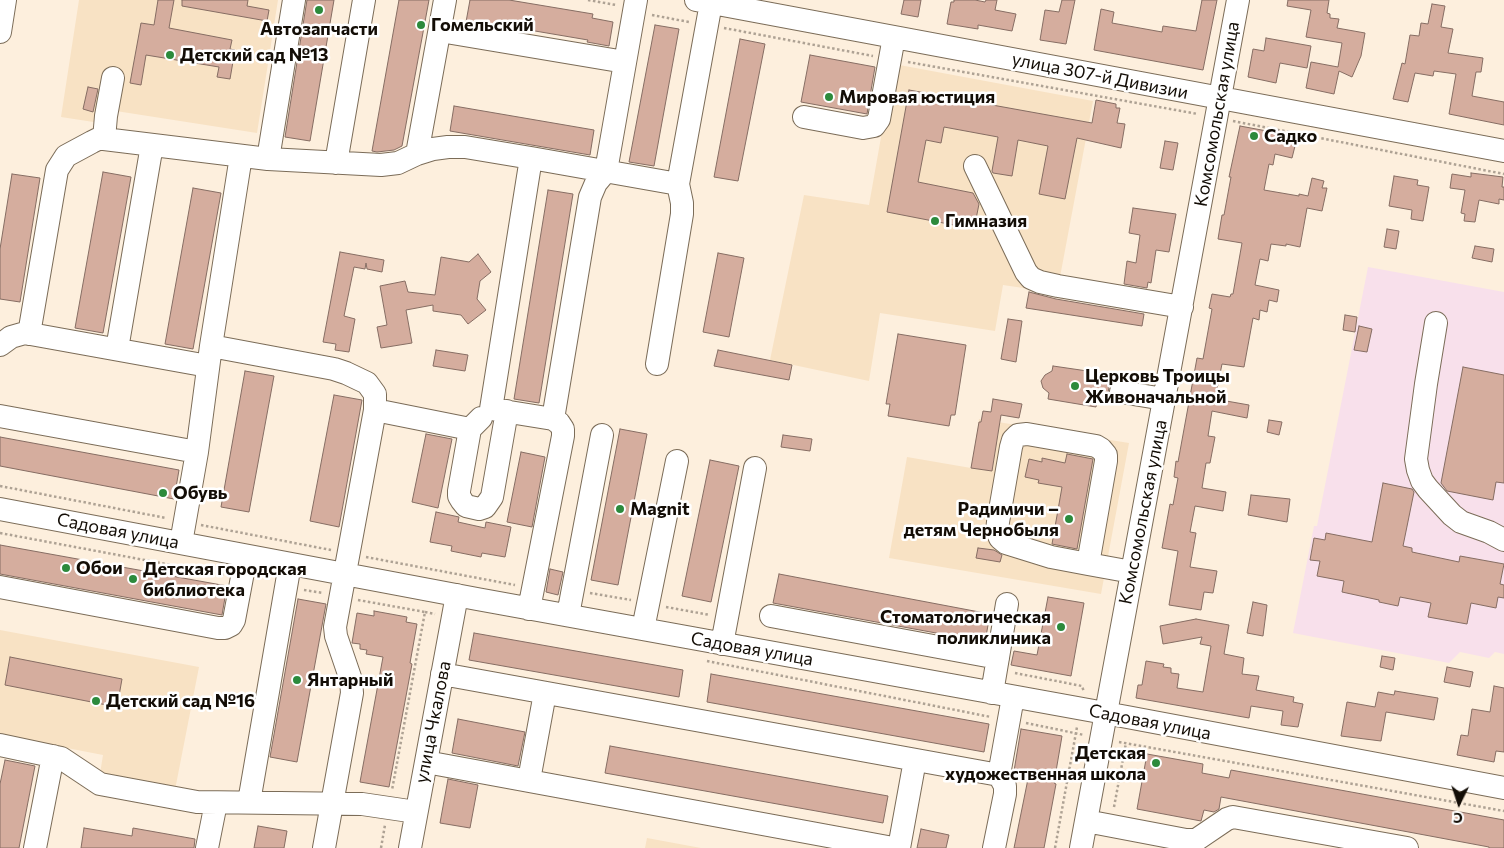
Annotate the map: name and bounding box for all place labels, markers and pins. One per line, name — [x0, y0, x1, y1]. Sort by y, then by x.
marker: Автозапчасти — [313, 4, 325, 16]
place label: Гомельский — [431, 14, 534, 36]
place label: Автозапчасти — [260, 18, 378, 40]
marker: Гомельский — [415, 19, 427, 31]
place label: Детский сад №13 — [180, 44, 329, 66]
marker: Детский сад №13 — [164, 49, 176, 61]
place label: Мировая юстиция — [839, 86, 995, 108]
marker: Мировая юстиция — [823, 91, 835, 103]
place label: Садко — [1264, 125, 1317, 147]
marker: Садко — [1248, 130, 1260, 142]
place label: Гимназия — [945, 210, 1027, 232]
marker: Гимназия — [929, 215, 941, 227]
place label: Церковь Троицы Живоначальной — [1085, 365, 1230, 408]
marker: Церковь Троицы Живоначальной — [1069, 380, 1081, 392]
place label: Обувь — [173, 482, 228, 504]
marker: Обувь — [157, 487, 169, 499]
place label: Magnit — [630, 498, 690, 520]
place label: Радимичи – детям Чернобыля — [904, 498, 1059, 540]
marker: Magnit — [614, 503, 626, 515]
marker: Радимичи – детям Чернобыля — [1063, 513, 1075, 525]
place label: Обои — [76, 557, 123, 579]
place label: Детская городская библиотека — [143, 558, 307, 600]
marker: Обои — [60, 562, 72, 574]
marker: Детская городская библиотека — [127, 573, 139, 585]
place label: Стоматологическая поликлиника — [880, 606, 1051, 649]
marker: Стоматологическая поликлиника — [1055, 621, 1067, 633]
place label: Янтарный — [307, 669, 393, 691]
marker: Янтарный — [291, 674, 303, 686]
place label: Детский сад №16 — [106, 690, 255, 712]
marker: Детский сад №16 — [90, 695, 102, 707]
place label: Детская художественная школа — [945, 742, 1146, 784]
marker: Детская художественная школа — [1150, 757, 1162, 769]

